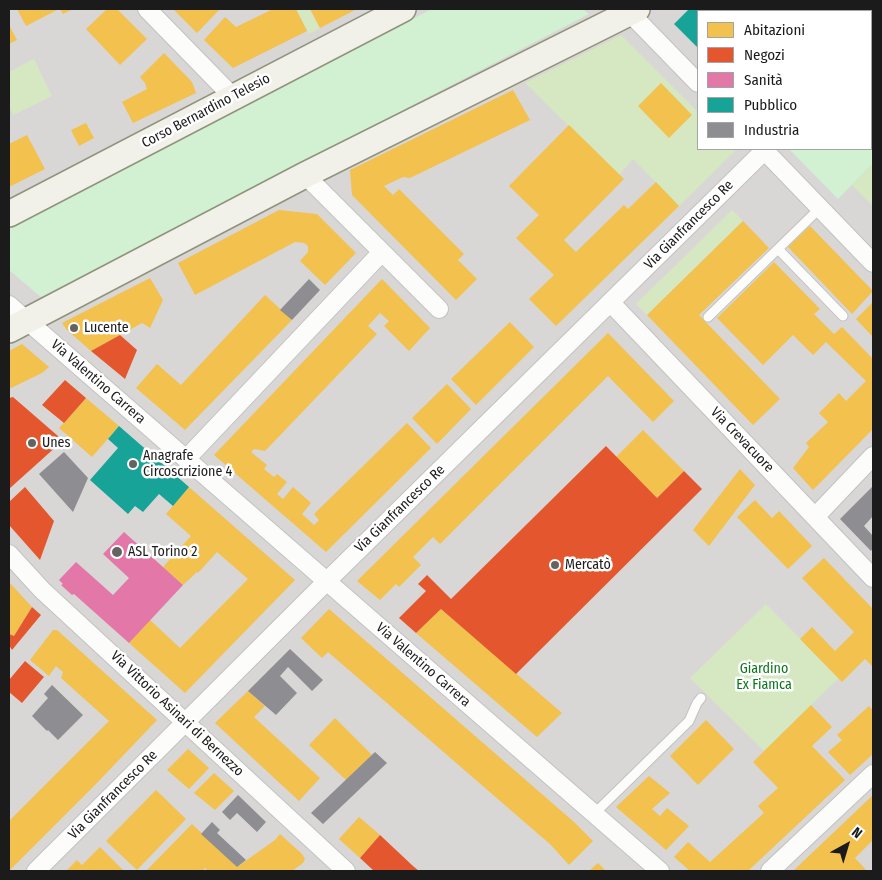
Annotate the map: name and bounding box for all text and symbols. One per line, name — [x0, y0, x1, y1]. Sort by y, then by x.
legend — [697, 10, 872, 150]
text: Abitazioni — [744, 21, 805, 39]
text: Negozi — [744, 46, 785, 64]
street label: Corso Bernardino Telesio — [139, 70, 273, 152]
text: Sanità — [744, 71, 783, 89]
text: Pubblico — [744, 96, 797, 114]
text: Industria — [744, 121, 799, 139]
street label: Via Gianfrancesco Re — [641, 177, 737, 273]
place label: Lucente — [84, 320, 129, 336]
marker: Lucente — [68, 322, 80, 334]
street label: Via Valentino Carrera — [47, 336, 149, 428]
street label: Via Crevacuore — [707, 404, 777, 476]
place label: Unes — [42, 435, 71, 451]
marker: Unes — [26, 437, 38, 449]
place label: Anagrafe Circoscrizione 4 — [143, 448, 232, 481]
marker: Anagrafe Circoscrizione 4 — [127, 458, 139, 470]
street label: Via Gianfrancesco Re — [351, 462, 449, 556]
place label: ASL Torino 2 — [128, 544, 197, 560]
marker: ASL Torino 2 — [110, 545, 124, 559]
place label: Mercatò — [565, 557, 611, 573]
marker: Mercatò — [549, 559, 561, 571]
street label: Via Valentino Carrera — [372, 619, 474, 711]
street label: Via Vittorio Asinari di Bernezzo — [107, 648, 247, 780]
park label: Giardino Ex Fiamca — [736, 661, 792, 694]
street label: Via Gianfrancesco Re — [65, 747, 161, 843]
north arrow — [822, 820, 872, 870]
text: N — [848, 824, 865, 842]

